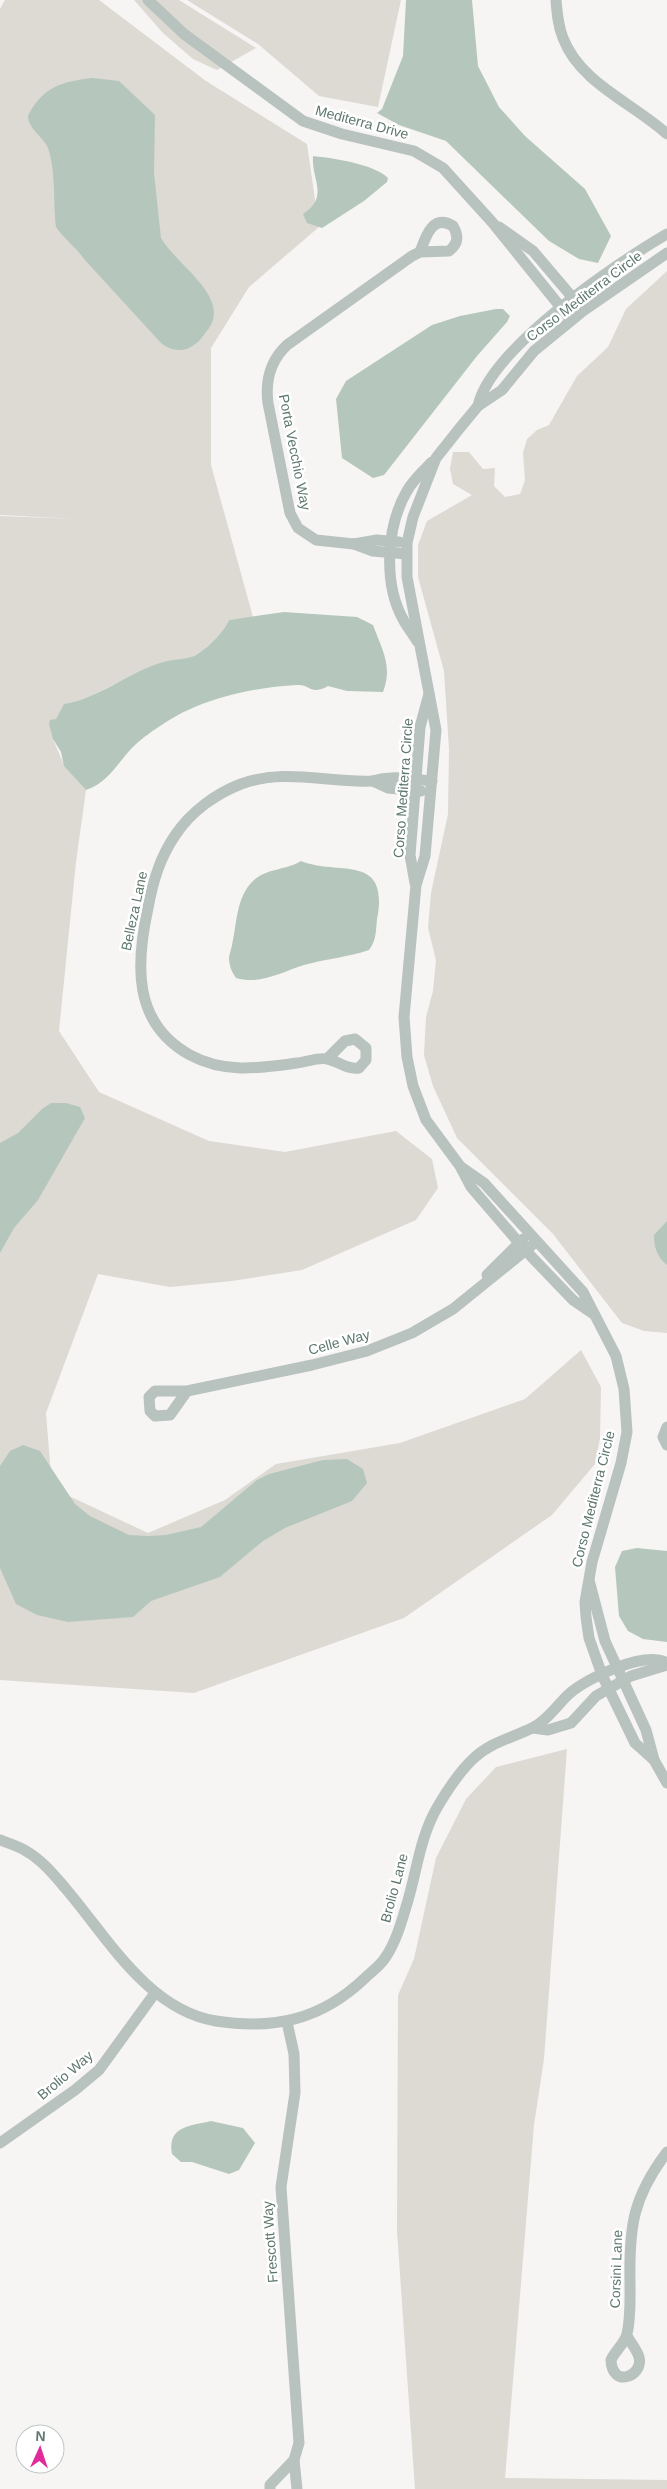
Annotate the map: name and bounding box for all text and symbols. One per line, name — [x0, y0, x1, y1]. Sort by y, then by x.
street label: Mediterra Drive — [314, 102, 410, 142]
street label: Corso Mediterra Circle — [523, 247, 645, 345]
street label: Porta Vecchio Way — [276, 393, 314, 511]
street label: Corso Mediterra Circle — [390, 717, 416, 858]
street label: Belleza Lane — [118, 870, 150, 952]
street label: Celle Way — [306, 1326, 372, 1358]
street label: Corso Mediterra Circle — [568, 1429, 618, 1569]
street label: Brolio Lane — [377, 1852, 411, 1924]
street label: Brolio Way — [34, 2047, 96, 2103]
street label: Frescott Way — [259, 2201, 281, 2283]
street label: Corsini Lane — [607, 2229, 625, 2309]
north arrow — [15, 2424, 65, 2474]
text: N — [35, 2428, 46, 2444]

